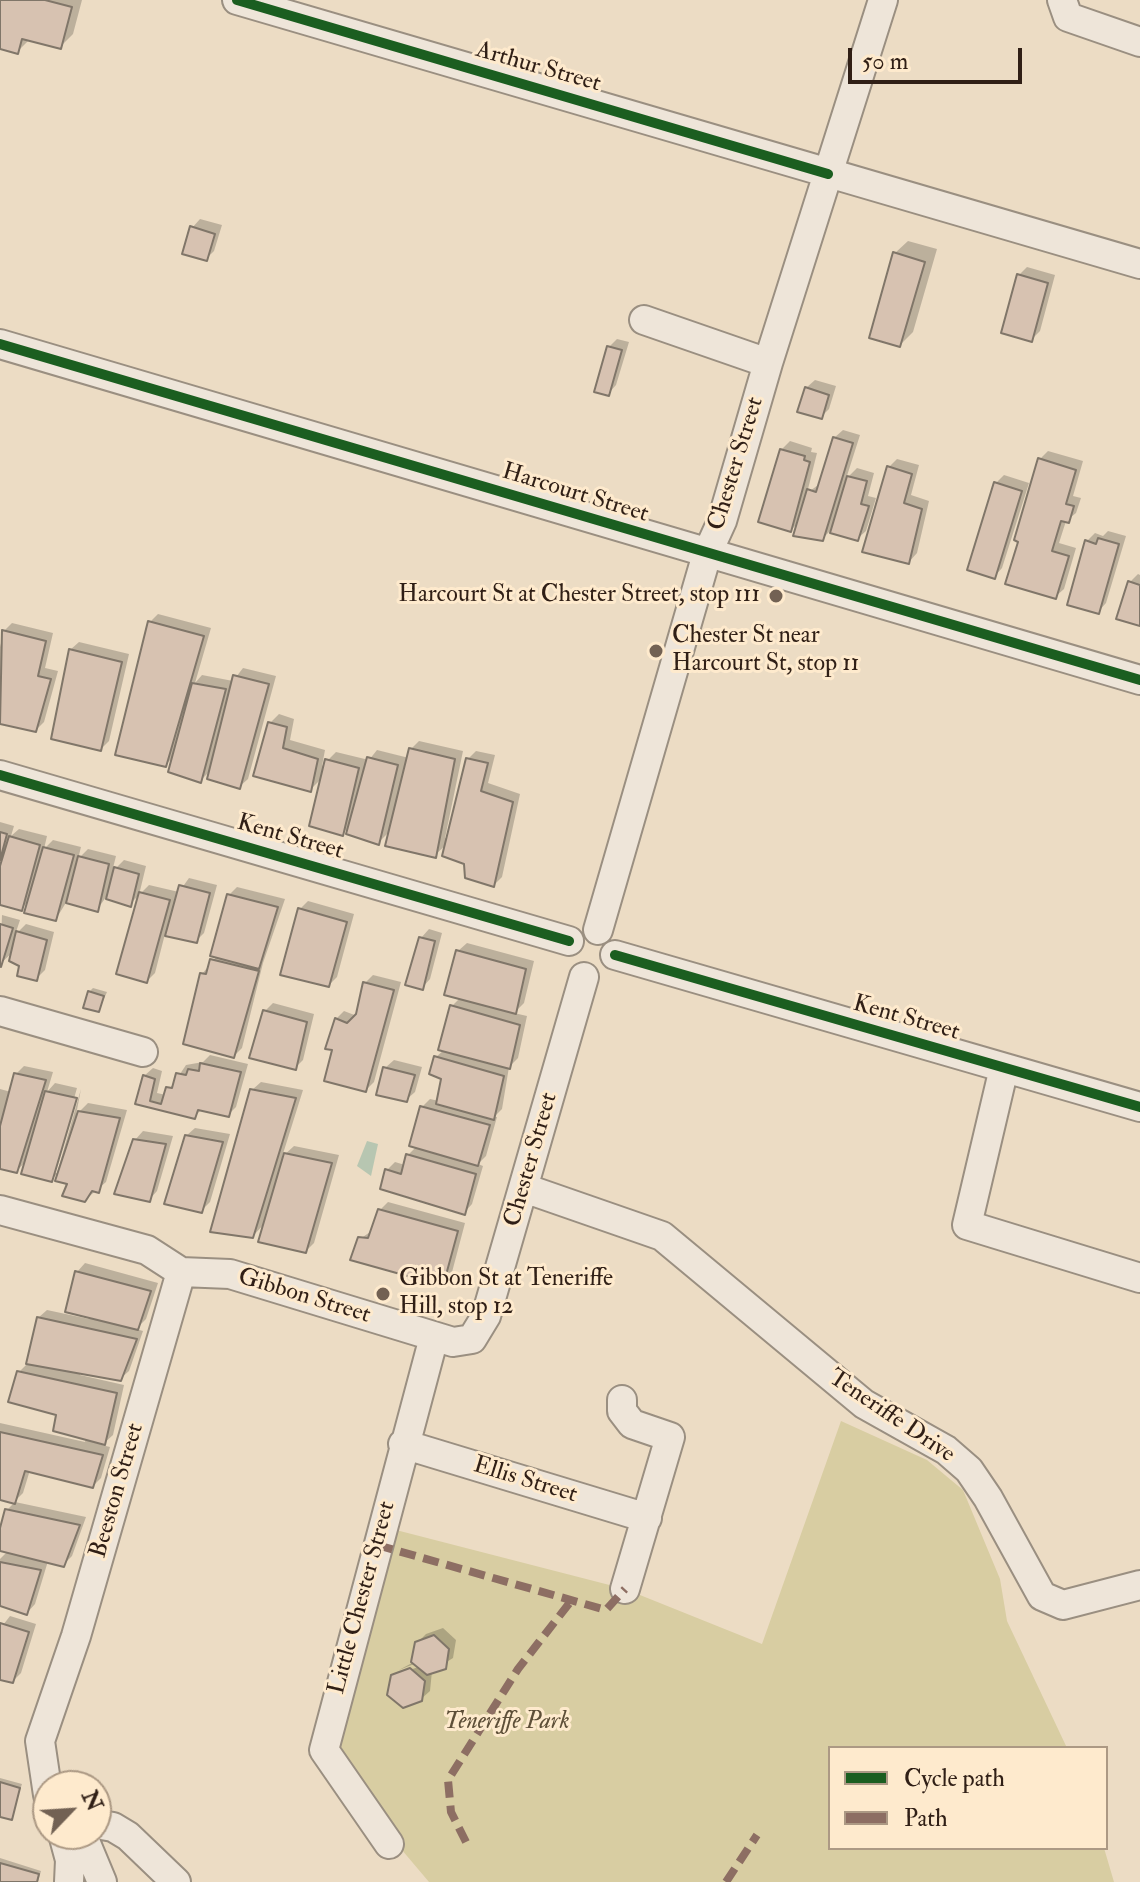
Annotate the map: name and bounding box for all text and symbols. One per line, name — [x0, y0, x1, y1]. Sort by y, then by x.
scale bar — [852, 32, 1026, 82]
street label: Arthur Street — [472, 36, 604, 100]
text: 50 m — [862, 46, 908, 77]
street label: Chester Street — [703, 394, 771, 534]
street label: Harcourt Street — [498, 458, 652, 530]
place label: Harcourt St at Chester Street, stop 111 — [398, 582, 760, 610]
marker: Harcourt St at Chester Street, stop 111 — [767, 587, 785, 605]
place label: Chester St near Harcourt St, stop 11 — [672, 623, 859, 679]
marker: Chester St near Harcourt St, stop 11 — [647, 642, 665, 660]
street label: Kent Street — [233, 809, 347, 867]
street label: Kent Street — [849, 990, 963, 1048]
street label: Chester Street — [499, 1090, 565, 1230]
street label: Gibbon Street — [234, 1263, 374, 1331]
place label: Gibbon St at Teneriffe Hill, stop 12 — [399, 1266, 613, 1322]
marker: Gibbon St at Teneriffe Hill, stop 12 — [374, 1285, 392, 1303]
street label: Teneriffe Drive — [822, 1364, 960, 1470]
street label: Beeston Street — [85, 1420, 151, 1562]
street label: Ellis Street — [470, 1452, 580, 1510]
street label: Little Chester Street — [323, 1498, 403, 1698]
park label: Teneriffe Park — [444, 1709, 570, 1737]
legend — [828, 1746, 1108, 1850]
text: Cycle path — [904, 1763, 1005, 1794]
north arrow — [32, 1770, 112, 1850]
text: N — [75, 1786, 109, 1816]
text: Path — [904, 1803, 948, 1834]

